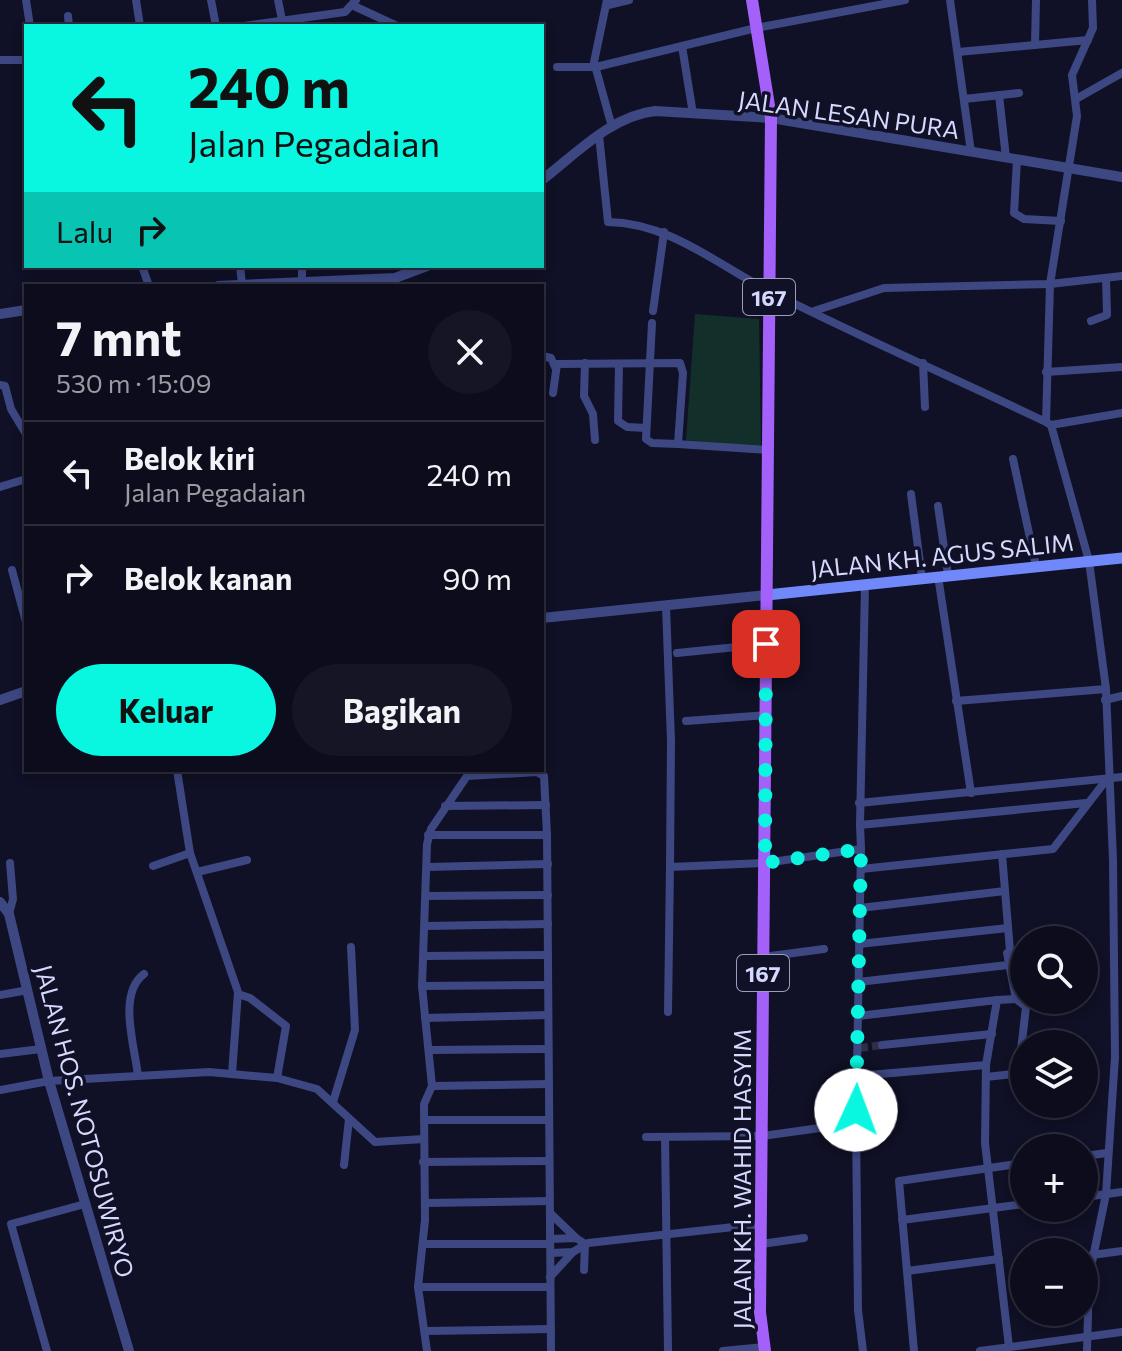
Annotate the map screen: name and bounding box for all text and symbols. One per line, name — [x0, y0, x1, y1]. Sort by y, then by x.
text: 240 m — [188, 51, 350, 120]
icon: left — [56, 56, 160, 160]
street label: JALAN LESAN PURA — [737, 84, 961, 144]
text: Jalan Pegadaian — [188, 120, 440, 164]
icon: right — [129, 208, 173, 252]
text: Lalu — [56, 212, 113, 249]
road number: 167 — [743, 279, 795, 315]
text: 7 mnt — [56, 307, 181, 366]
button: close — [428, 310, 512, 394]
text: 530 m · 15:09 — [56, 367, 211, 398]
text: Belok kiri — [124, 439, 255, 476]
icon: left — [56, 451, 100, 495]
text: 240 m — [426, 455, 512, 492]
text: Jalan Pegadaian — [124, 476, 306, 507]
street label: JALAN KH. AGUS SALIM — [809, 527, 1075, 583]
icon: right — [56, 555, 100, 599]
text: Belok kanan — [124, 559, 292, 596]
text: 90 m — [442, 559, 512, 596]
pin — [732, 610, 800, 678]
icon: arrive — [744, 622, 788, 666]
button: Keluar — [56, 664, 276, 756]
button: Bagikan — [292, 664, 512, 756]
map controls — [1010, 926, 1098, 1326]
button: search — [1010, 926, 1098, 1014]
road number: 167 — [737, 955, 789, 991]
street label: JALAN HOS. NOTOSUWIRYO — [29, 962, 141, 1280]
street label: JALAN KH. WAHID HASYIM — [727, 1029, 756, 1329]
button: layers — [1010, 1030, 1098, 1118]
position arrow — [814, 1068, 898, 1152]
button: + — [1010, 1134, 1098, 1222]
button: − — [1010, 1238, 1098, 1326]

